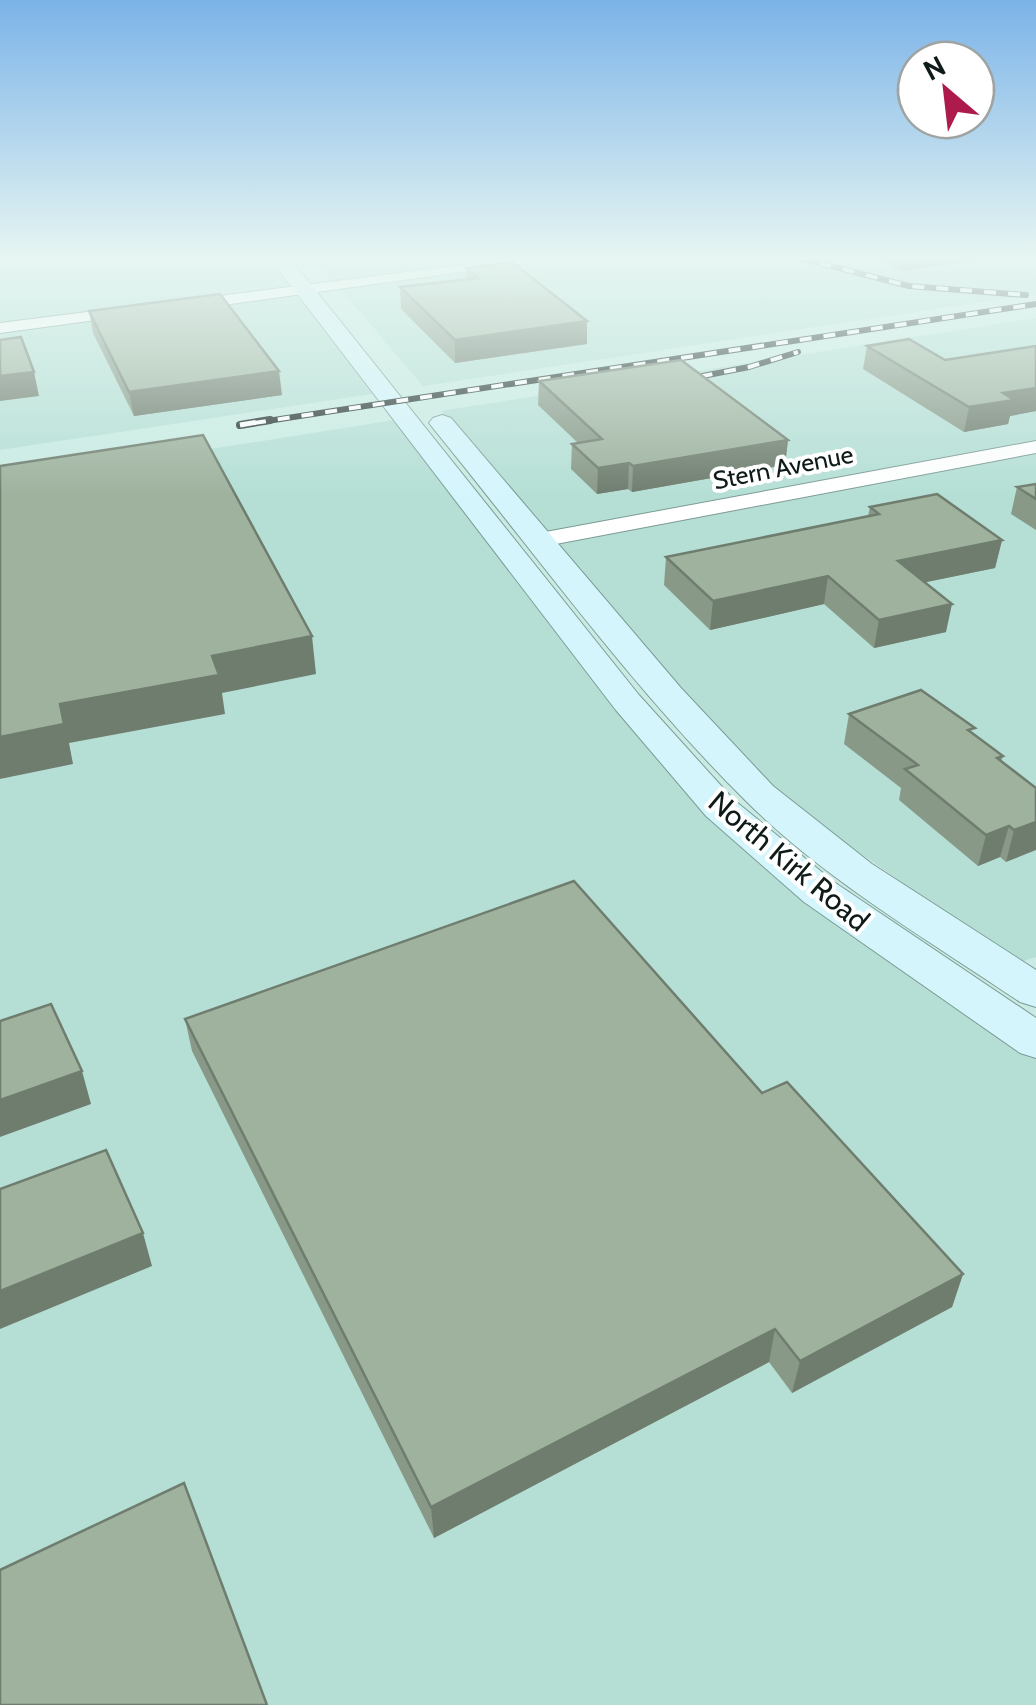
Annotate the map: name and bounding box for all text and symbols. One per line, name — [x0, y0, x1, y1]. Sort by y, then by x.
north arrow — [896, 40, 996, 140]
text: N — [918, 48, 951, 88]
street label: Stern Avenue — [710, 439, 856, 495]
street label: North Kirk Road — [701, 783, 877, 939]

